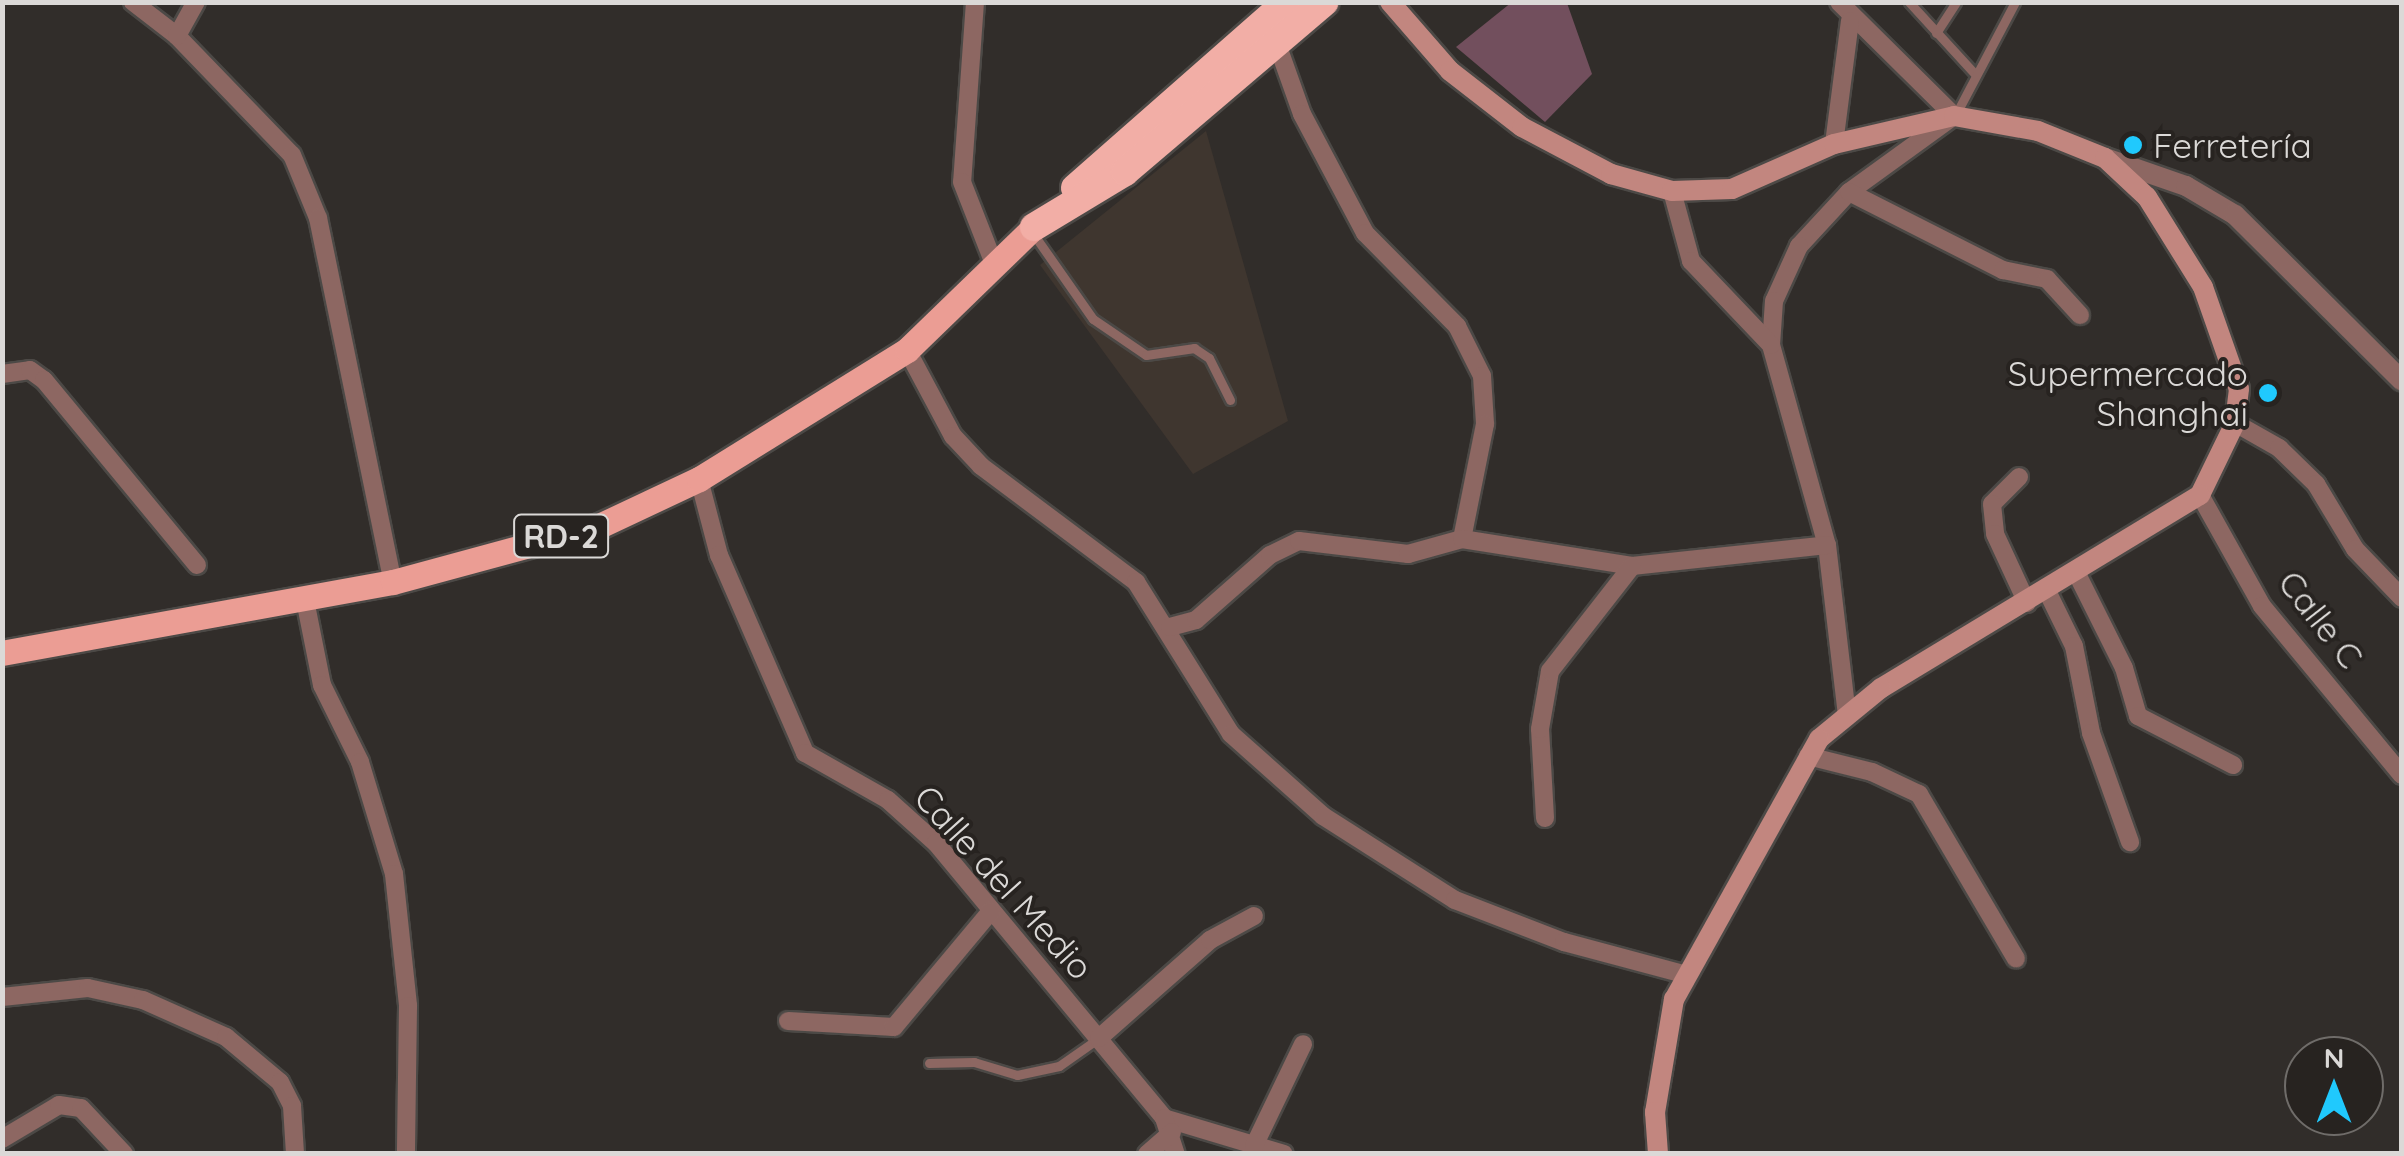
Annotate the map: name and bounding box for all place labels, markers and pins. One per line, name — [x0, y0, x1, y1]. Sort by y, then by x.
place label: Ferretería — [2153, 124, 2312, 166]
marker: Ferretería — [2122, 134, 2144, 156]
place label: Supermercado Shanghai — [2008, 352, 2248, 434]
marker: Supermercado Shanghai — [2257, 382, 2279, 404]

